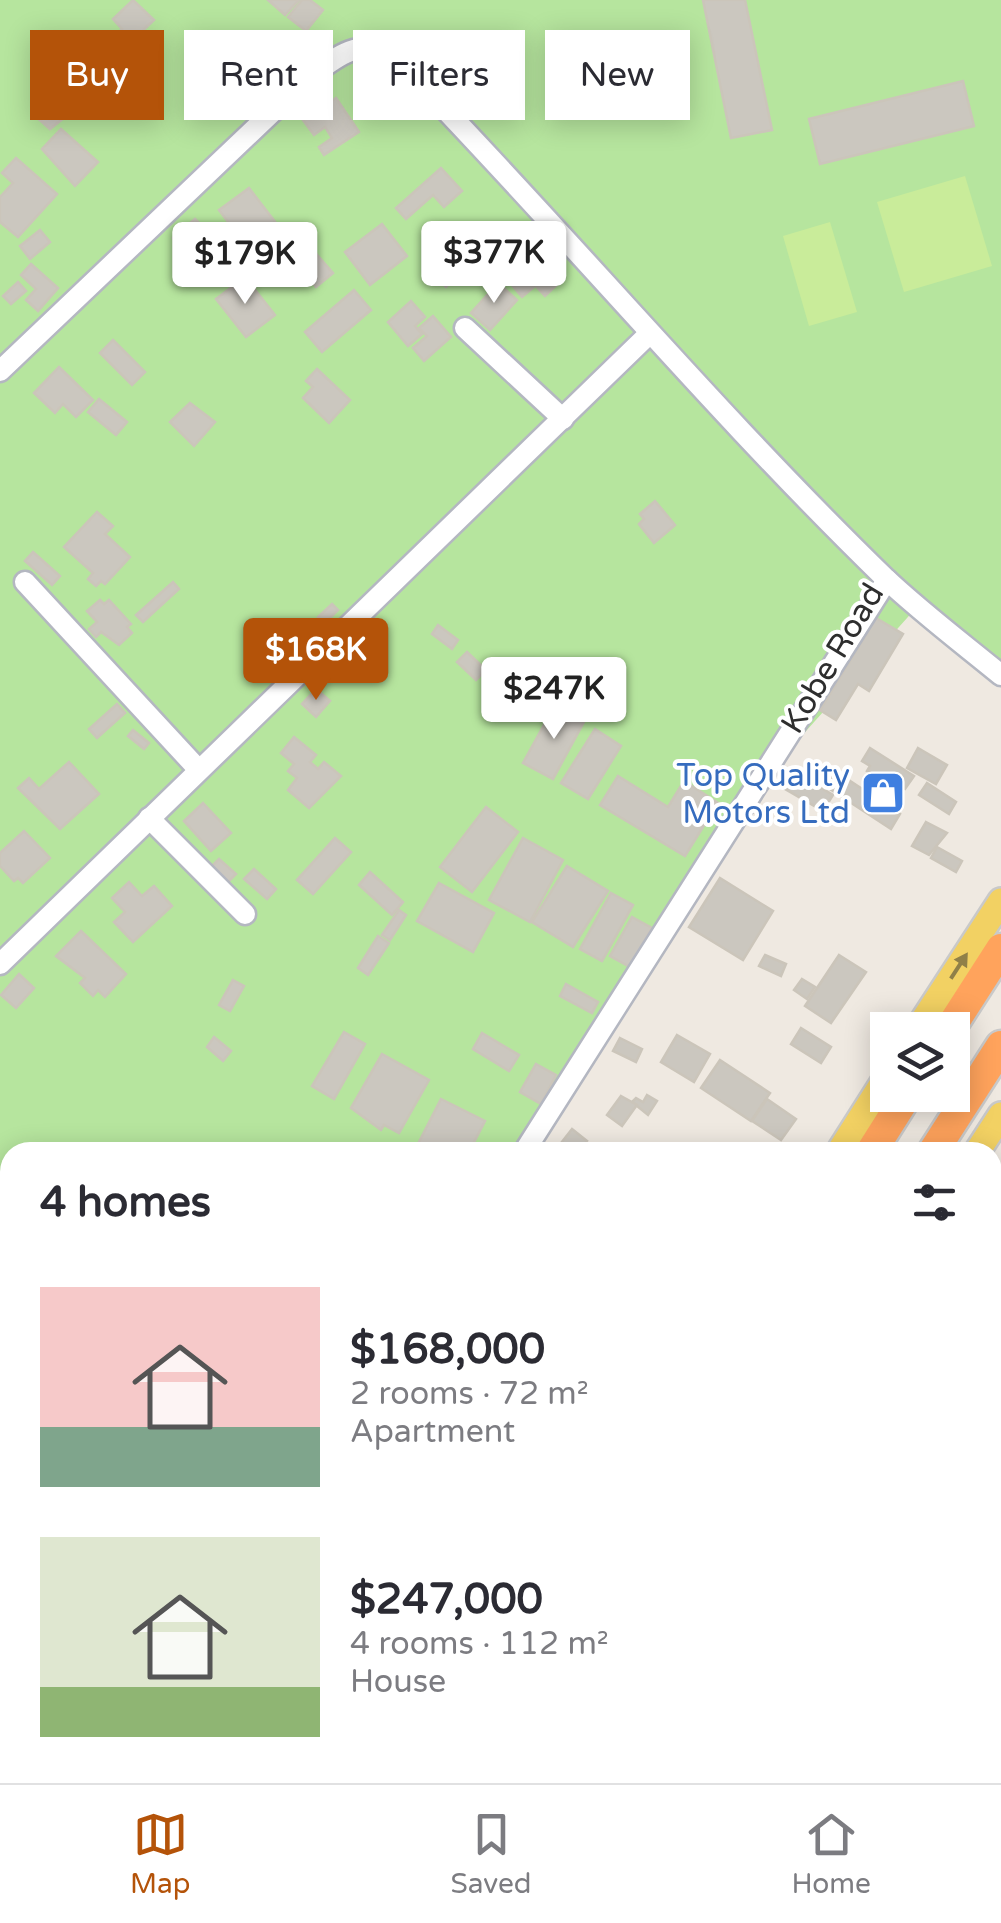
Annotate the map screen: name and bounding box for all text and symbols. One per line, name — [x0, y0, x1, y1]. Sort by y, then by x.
chip: Buy — [30, 30, 164, 120]
chip: Rent — [184, 30, 333, 120]
chip: Filters — [353, 30, 525, 120]
chip: New — [545, 30, 690, 120]
pin: $377K — [424, 221, 564, 306]
pin: $179K — [175, 222, 315, 307]
text: $377K — [443, 234, 545, 272]
text: $179K — [194, 235, 296, 273]
street label: Kobe Road — [773, 577, 892, 740]
pin: $168K — [246, 618, 386, 703]
text: $168K — [265, 631, 367, 669]
pin: $247K — [484, 657, 624, 742]
text: $247K — [503, 670, 605, 708]
place label: Top Quality Motors Ltd — [676, 757, 850, 832]
shop icon: Top Quality Motors Ltd — [860, 770, 906, 816]
one-way arrow — [949, 952, 968, 979]
map controls — [870, 1012, 970, 1112]
button: layers — [870, 1012, 970, 1112]
icon: filters — [907, 1175, 962, 1230]
text: 4 homes — [40, 1177, 211, 1228]
text: $168,000 — [350, 1324, 545, 1375]
icon: home — [120, 1327, 240, 1447]
text: 2 rooms · 72 m² — [350, 1375, 589, 1413]
text: Apartment — [350, 1413, 515, 1451]
text: $247,000 — [350, 1574, 543, 1625]
icon: home — [120, 1577, 240, 1697]
text: 4 rooms · 112 m² — [350, 1625, 609, 1663]
text: House — [350, 1663, 446, 1701]
tab: Map — [130, 1807, 191, 1901]
tab: Saved — [451, 1807, 532, 1901]
tab: Home — [792, 1807, 871, 1901]

